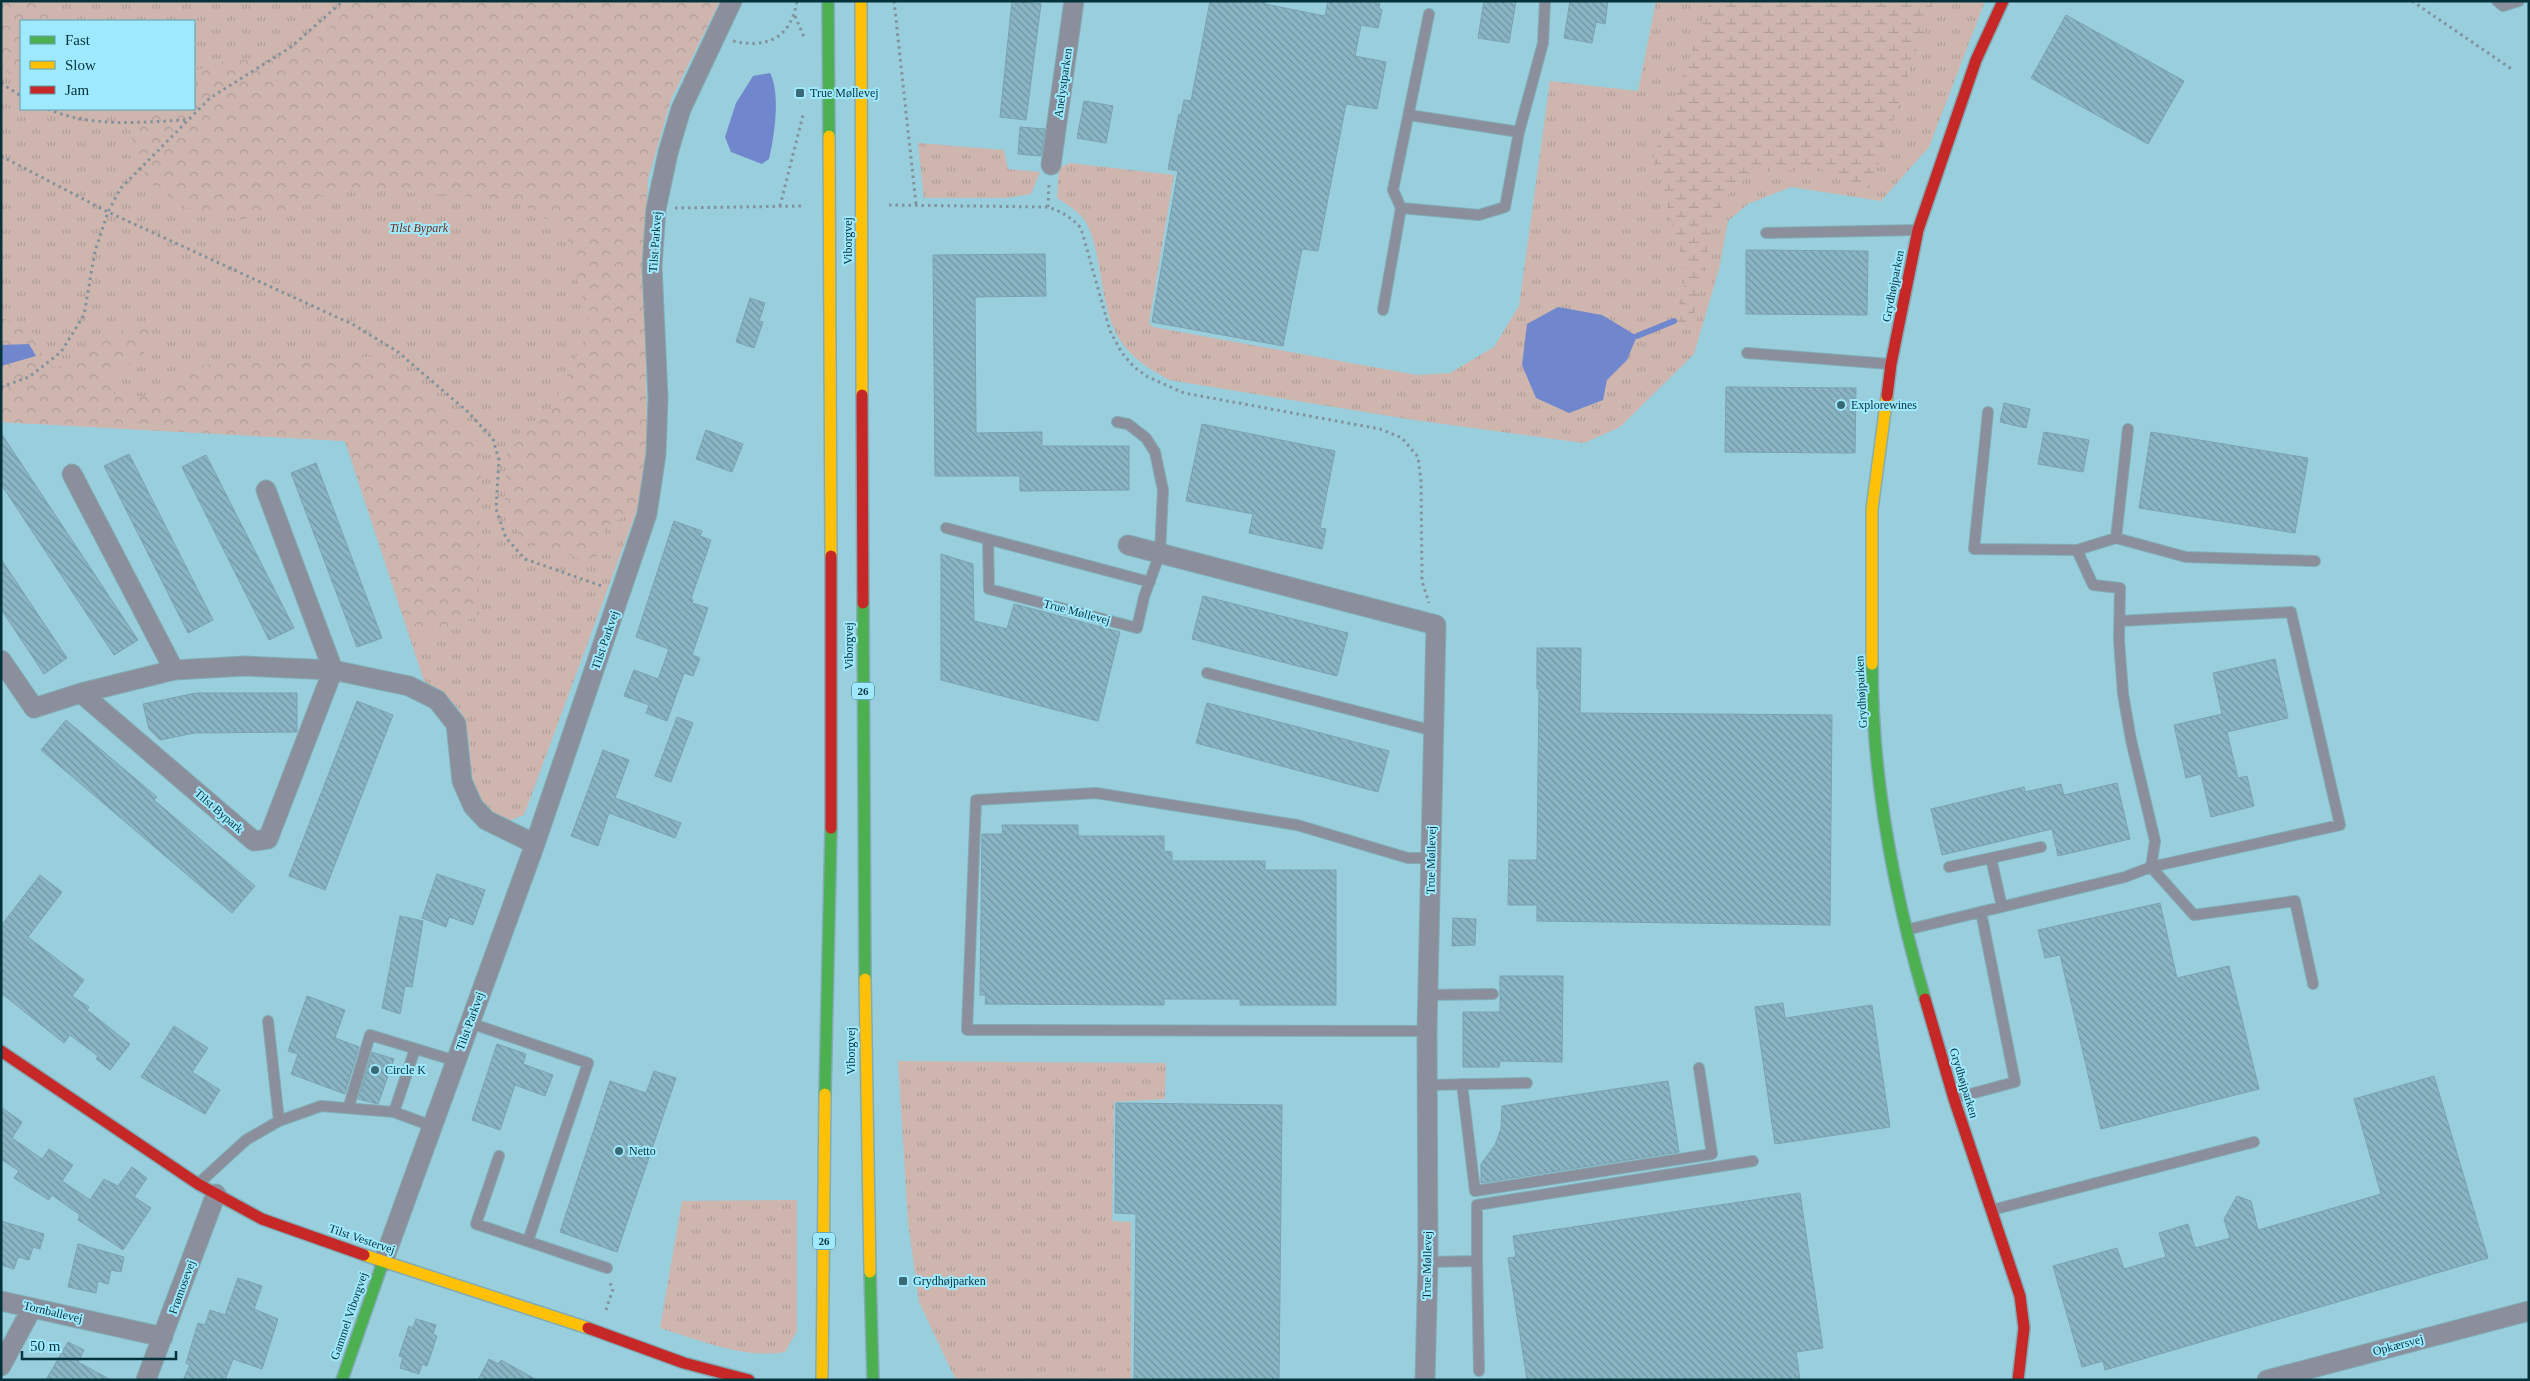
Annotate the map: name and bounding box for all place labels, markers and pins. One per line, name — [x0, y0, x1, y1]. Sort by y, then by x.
place label: True Møllevej — [810, 86, 879, 100]
marker: True Møllevej — [794, 87, 806, 99]
place label: Explorewines — [1851, 398, 1917, 412]
marker: Explorewines — [1835, 399, 1847, 411]
place label: Circle K — [385, 1063, 426, 1077]
marker: Circle K — [369, 1064, 381, 1076]
place label: Netto — [629, 1144, 656, 1158]
marker: Netto — [613, 1145, 625, 1157]
place label: Grydhøjparken — [913, 1274, 986, 1288]
marker: Grydhøjparken — [897, 1275, 909, 1287]

